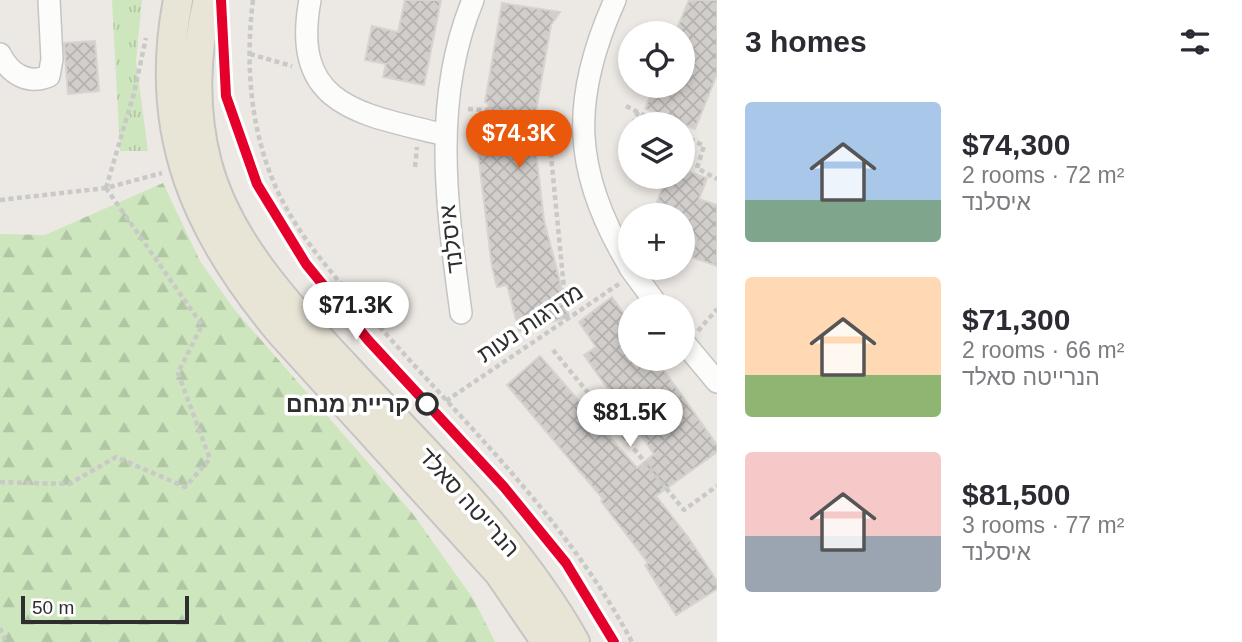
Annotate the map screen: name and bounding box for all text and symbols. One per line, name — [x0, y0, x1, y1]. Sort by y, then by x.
map controls — [618, 21, 695, 371]
button: locate — [618, 21, 695, 98]
icon: filters — [1176, 23, 1214, 61]
text: 3 homes — [745, 25, 867, 58]
pin: $74.3K — [462, 110, 576, 170]
button: layers — [618, 112, 695, 189]
text: $74.3K — [482, 120, 556, 146]
text: $74,300 — [962, 128, 1070, 161]
icon: home — [801, 130, 885, 214]
text: 2 rooms · 72 m² — [962, 162, 1124, 188]
text: איסלנד — [962, 189, 1031, 215]
street label: איסלנד — [434, 203, 468, 275]
button: + — [618, 203, 695, 280]
street label: מדרגות נעות — [472, 278, 588, 368]
pin: $71.3K — [299, 282, 413, 342]
text: $71.3K — [319, 292, 393, 318]
button: − — [618, 294, 695, 371]
text: $71,300 — [962, 303, 1070, 336]
icon: home — [801, 305, 885, 389]
text: 2 rooms · 66 m² — [962, 337, 1124, 363]
text: הנרייטה סאלד — [962, 364, 1100, 390]
pin: $81.5K — [573, 390, 687, 449]
place label: קריית מנחם — [286, 391, 410, 417]
marker: קריית מנחם — [416, 393, 438, 415]
text: $81.5K — [593, 399, 667, 425]
street label: הנרייטה סאלד — [413, 442, 525, 562]
text: $81,500 — [962, 478, 1070, 511]
icon: home — [801, 480, 885, 564]
text: 3 rooms · 77 m² — [962, 512, 1124, 538]
text: איסלנד — [962, 539, 1031, 565]
scale bar — [21, 593, 189, 625]
text: 50 m — [32, 597, 74, 618]

